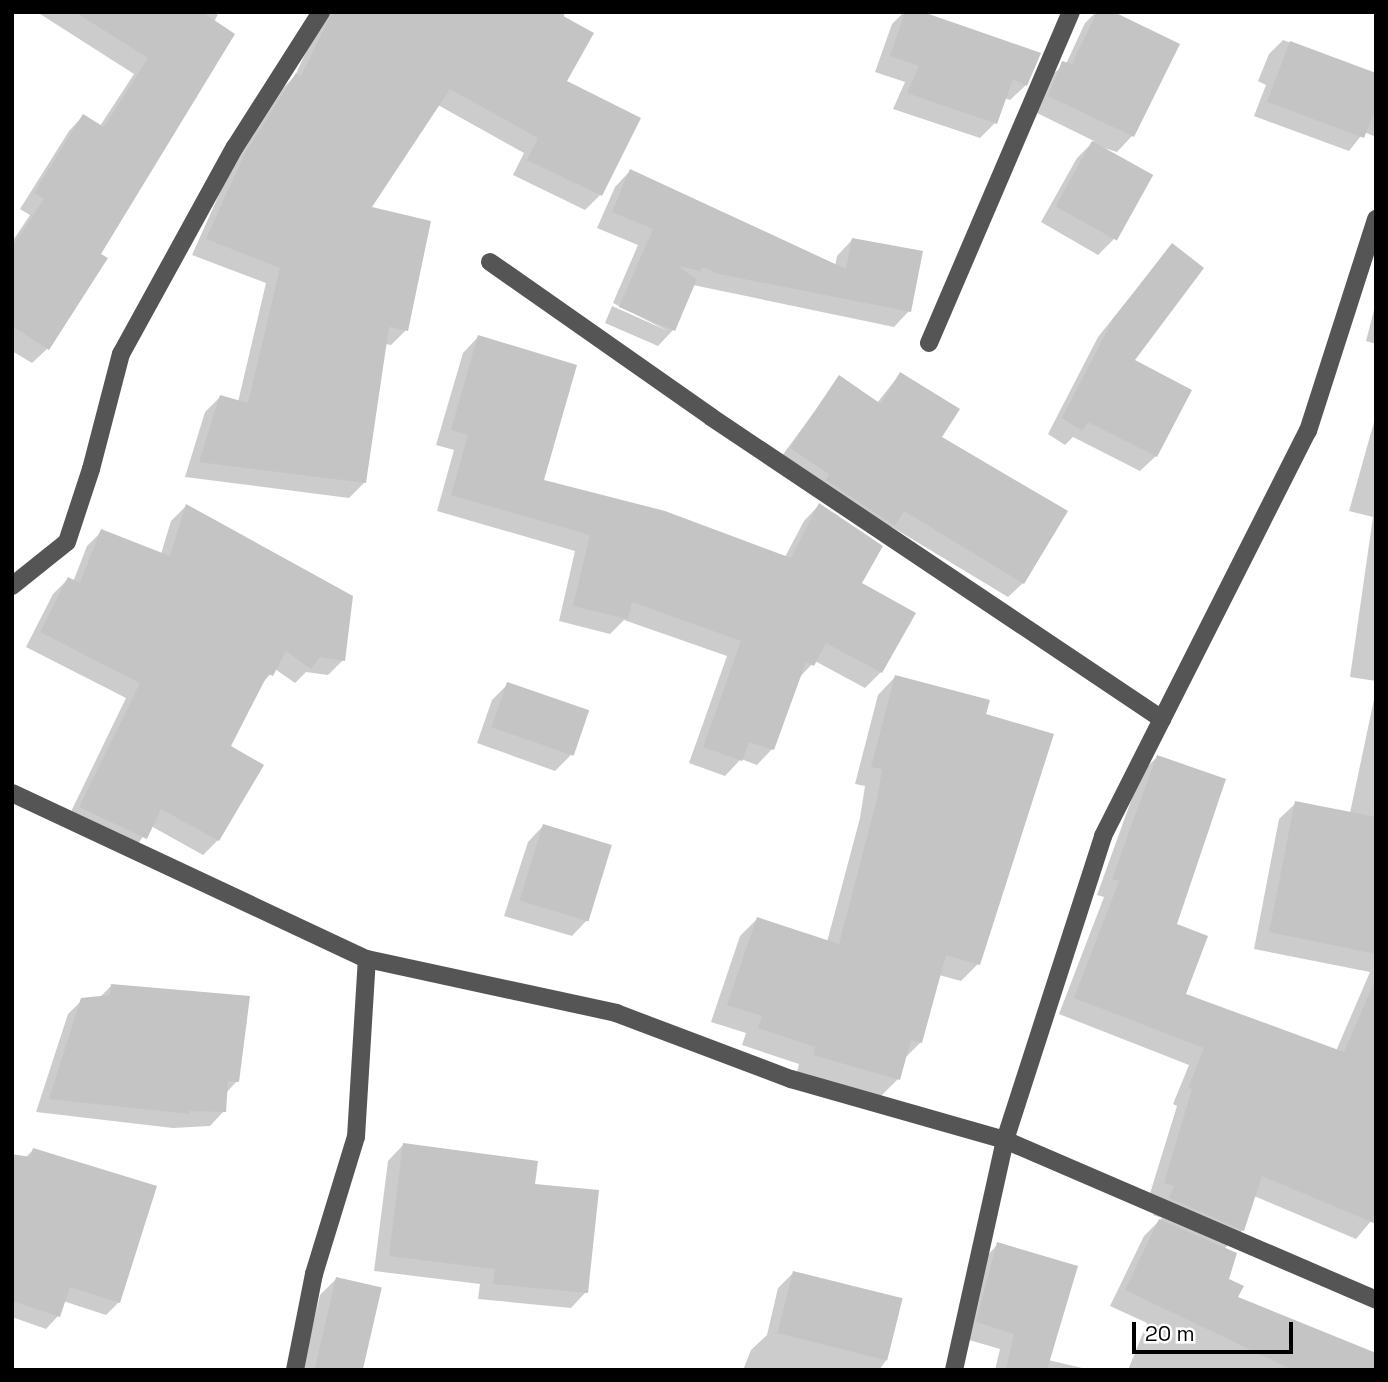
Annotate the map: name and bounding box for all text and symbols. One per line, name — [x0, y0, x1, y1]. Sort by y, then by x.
scale bar — [1136, 1308, 1297, 1352]
text: 20 m — [1145, 1320, 1195, 1347]

